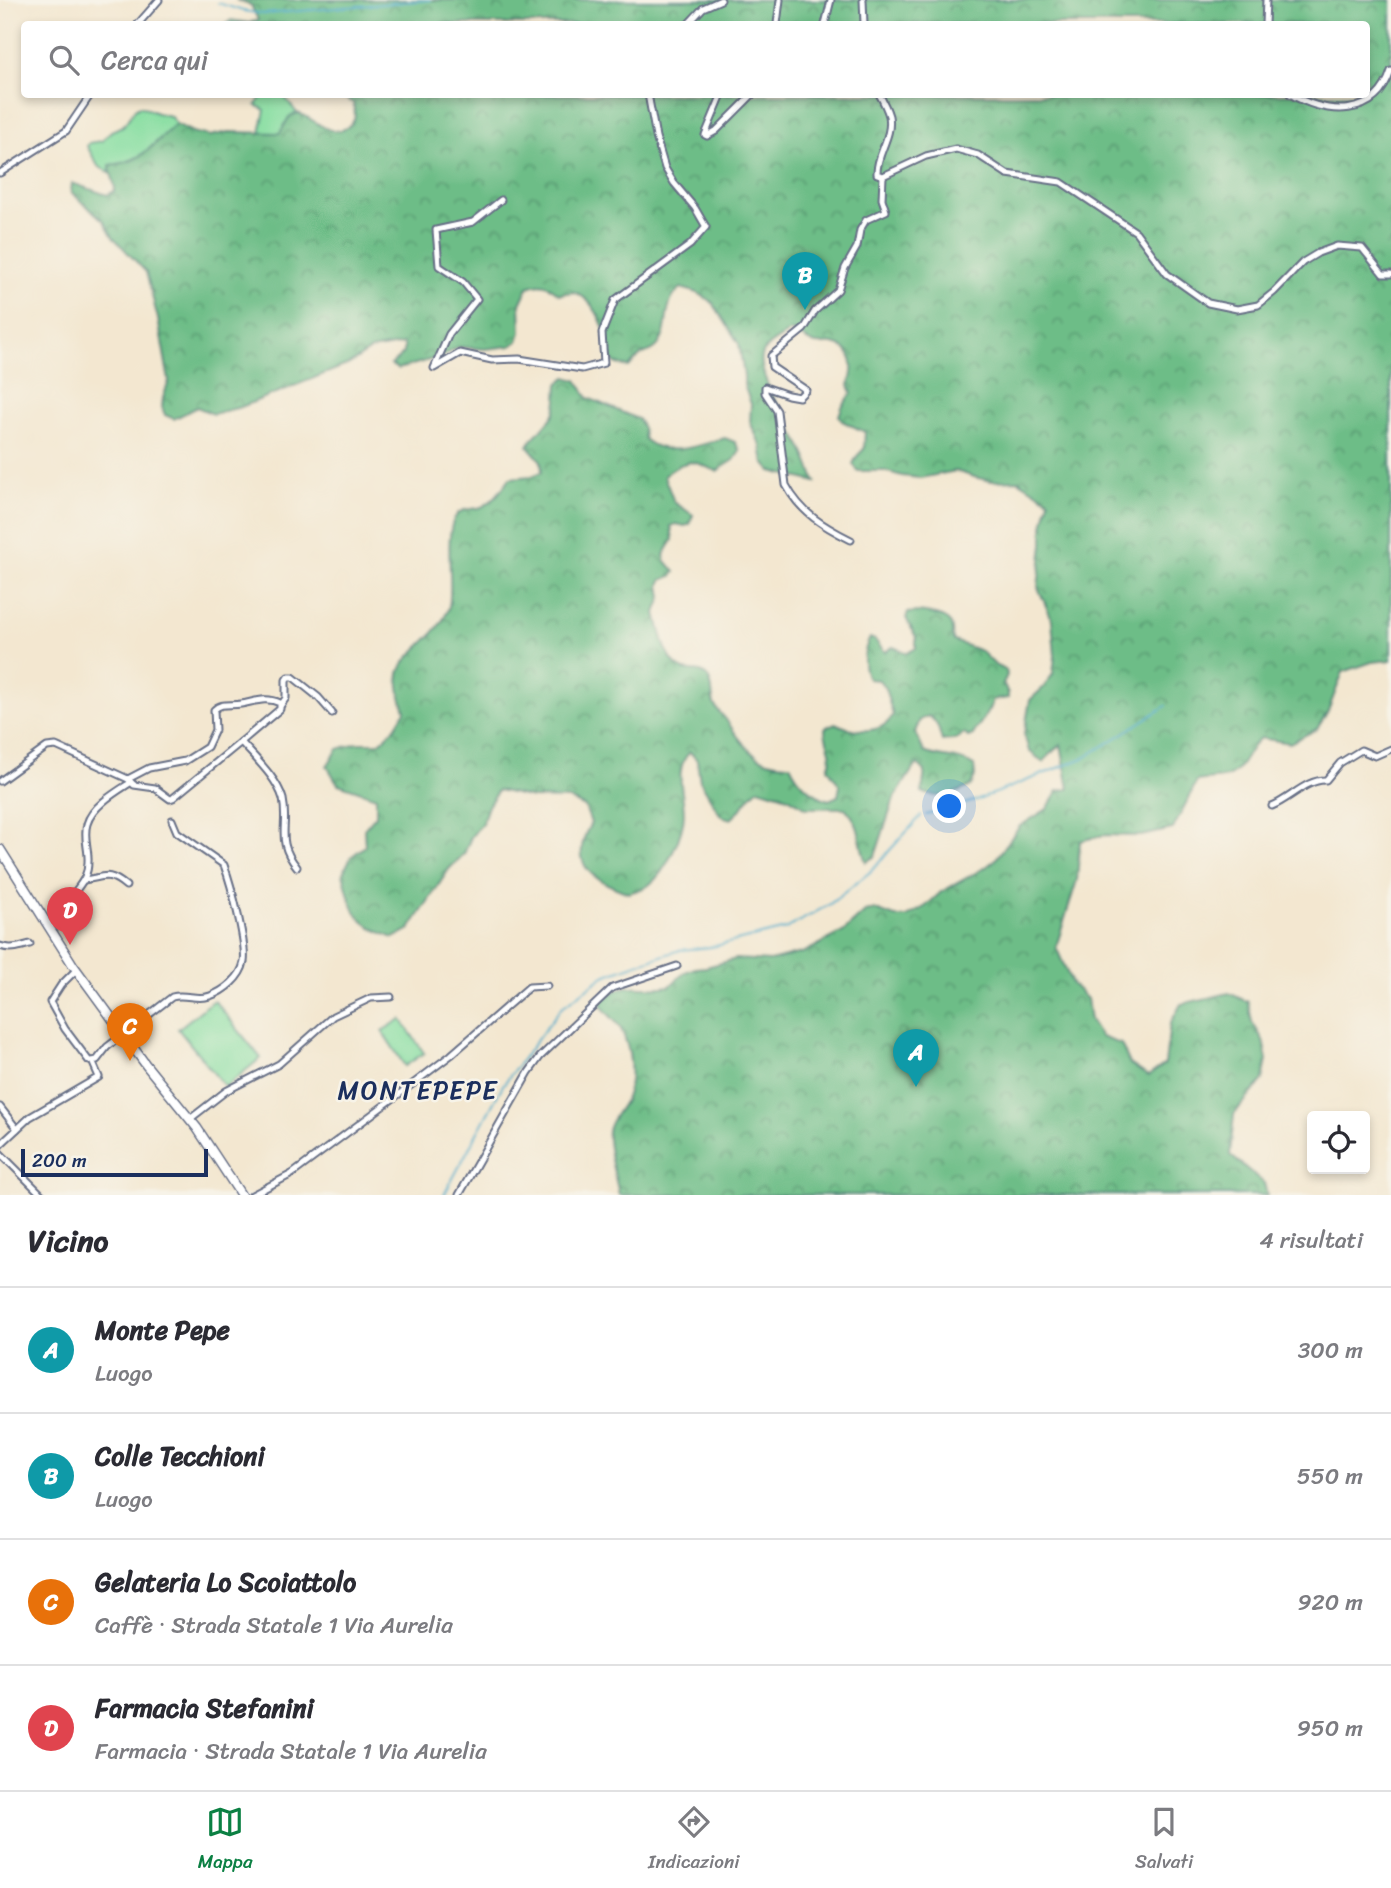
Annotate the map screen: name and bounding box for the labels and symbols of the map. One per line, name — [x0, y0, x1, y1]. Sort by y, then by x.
pin: B — [782, 252, 828, 310]
your location — [932, 789, 966, 823]
pin: D — [47, 887, 93, 945]
pin: C — [107, 1003, 153, 1061]
pin: A — [893, 1029, 939, 1087]
district label: MONTEPEPE — [338, 1067, 498, 1113]
scale bar — [21, 1146, 208, 1178]

